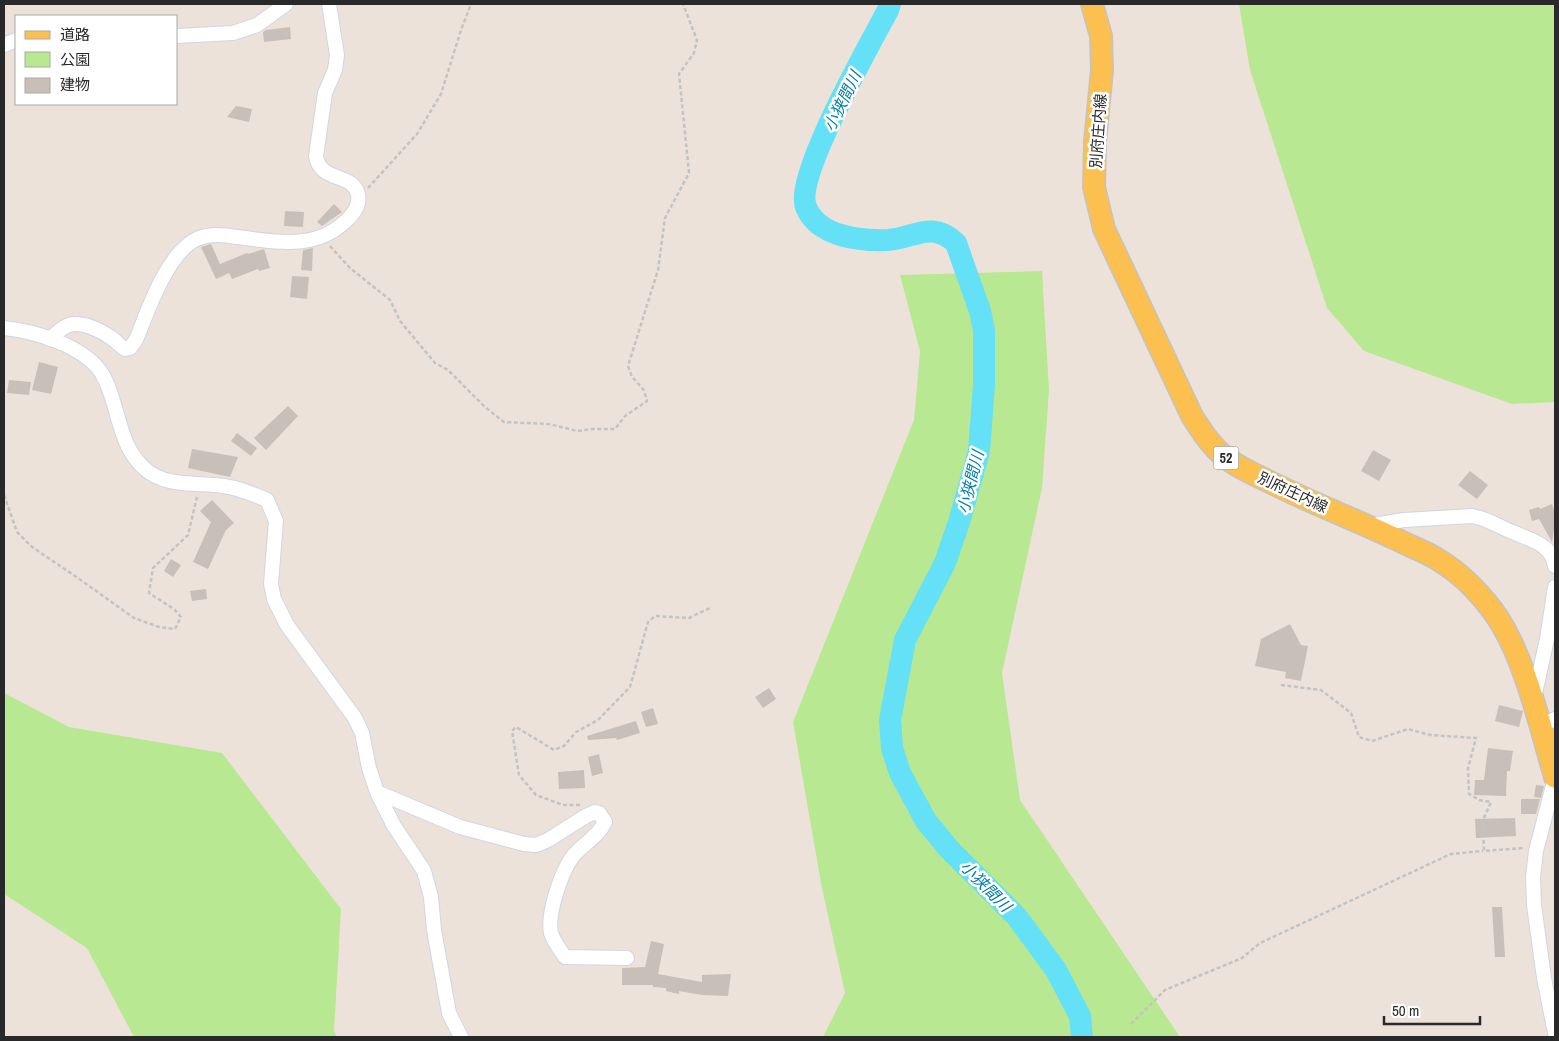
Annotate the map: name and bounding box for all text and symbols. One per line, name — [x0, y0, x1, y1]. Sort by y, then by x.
legend — [15, 15, 178, 105]
text: 道路 — [60, 24, 90, 45]
text: 公園 — [60, 49, 90, 70]
water label: 小狭間川 — [818, 66, 867, 135]
text: 建物 — [60, 74, 90, 95]
street label: 別府庄内線 — [1085, 93, 1111, 169]
water label: 小狭間川 — [952, 446, 989, 516]
road number: 52 — [1214, 446, 1238, 469]
street label: 別府庄内線 — [1255, 467, 1331, 517]
water label: 小狭間川 — [956, 856, 1018, 918]
scale bar — [1384, 994, 1480, 1026]
text: 50 m — [1392, 1000, 1419, 1021]

